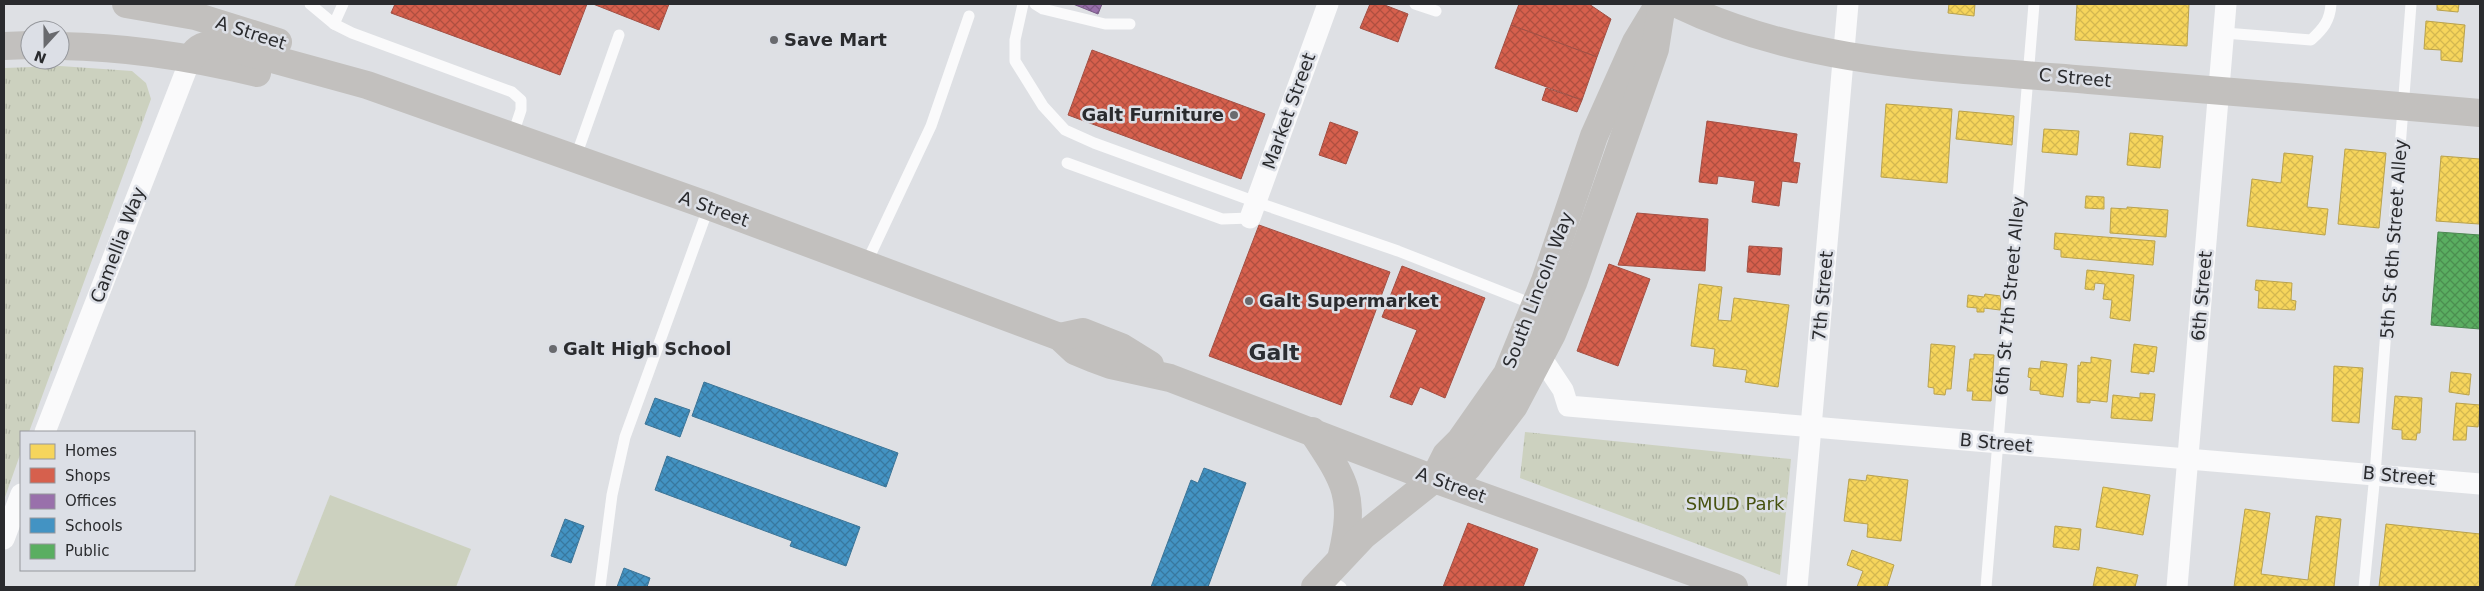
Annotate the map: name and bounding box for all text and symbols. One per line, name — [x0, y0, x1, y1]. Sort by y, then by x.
street label: A Street — [213, 11, 289, 54]
north arrow — [20, 20, 70, 70]
place label: Save Mart — [784, 29, 887, 50]
marker: Save Mart — [768, 34, 780, 46]
text: N — [32, 48, 49, 67]
street label: Market Street — [1258, 50, 1319, 172]
street label: C Street — [2038, 64, 2112, 91]
place label: Galt Furniture — [1081, 104, 1224, 125]
marker: Galt Furniture — [1228, 109, 1240, 121]
street label: 5th St 6th Street Alley — [2376, 138, 2411, 339]
street label: Camellia Way — [86, 184, 149, 306]
street label: A Street — [676, 186, 752, 231]
street label: 6th St 7th Street Alley — [1990, 195, 2029, 396]
street label: South Lincoln Way — [1498, 208, 1577, 371]
street label: 7th Street — [1808, 250, 1837, 342]
street label: 6th Street — [2187, 250, 2216, 342]
place label: Galt Supermarket — [1259, 290, 1439, 311]
marker: Galt Supermarket — [1243, 295, 1255, 307]
place label: Galt High School — [563, 338, 732, 359]
district label: Galt — [1249, 340, 1300, 365]
marker: Galt High School — [547, 343, 559, 355]
street label: B Street — [1959, 429, 2033, 456]
legend — [20, 431, 195, 571]
text: Homes — [65, 442, 117, 460]
street label: A Street — [1413, 462, 1489, 507]
street label: B Street — [2362, 462, 2436, 489]
text: Shops — [65, 467, 111, 485]
text: Offices — [65, 492, 117, 510]
park label: SMUD Park — [1686, 493, 1785, 514]
text: Schools — [65, 517, 123, 535]
text: Public — [65, 542, 109, 560]

